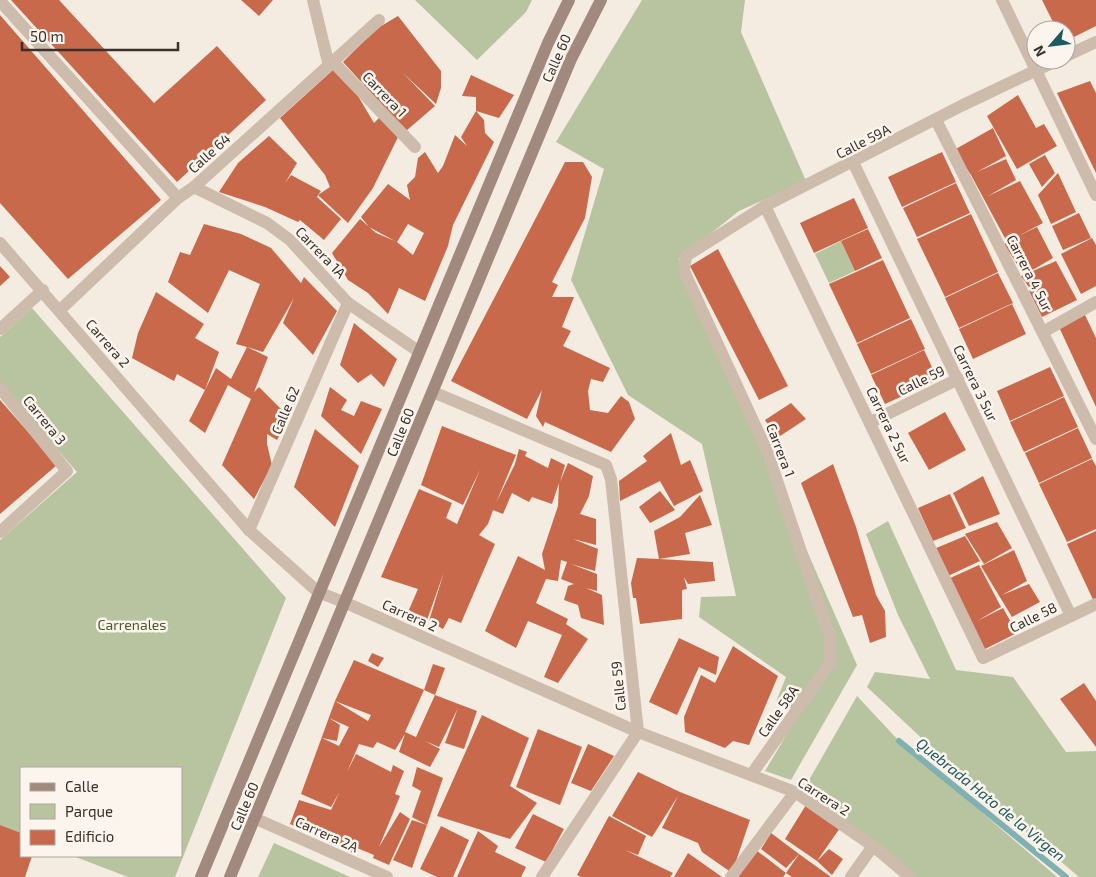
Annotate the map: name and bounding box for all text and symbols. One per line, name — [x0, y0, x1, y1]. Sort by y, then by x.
scale bar — [22, 20, 179, 52]
north arrow — [1026, 20, 1076, 70]
text: 50 m — [30, 27, 64, 45]
street label: Calle 60 — [538, 31, 574, 85]
text: N — [1029, 43, 1049, 60]
street label: Carrera 1 — [359, 68, 411, 120]
street label: Calle 59A — [833, 120, 893, 162]
street label: Calle 64 — [184, 130, 234, 176]
street label: Carrera 1A — [292, 223, 350, 281]
street label: Carrera 4 Sur — [1003, 232, 1057, 315]
street label: Carrera 2 — [82, 315, 134, 371]
street label: Carrera 3 Sur — [950, 342, 1002, 424]
street label: Calle 59 — [895, 361, 947, 399]
street label: Calle 62 — [267, 383, 303, 437]
street label: Carrera 2 Sur — [863, 384, 915, 466]
street label: Carrera 3 — [20, 392, 70, 448]
street label: Calle 60 — [383, 405, 417, 459]
street label: Carrera 1 — [763, 421, 799, 479]
street label: Carrera 2 — [380, 595, 440, 635]
street label: Calle 58 — [1007, 598, 1059, 636]
park label: Carrenales — [98, 616, 166, 633]
street label: Calle 59 — [607, 660, 629, 712]
street label: Calle 58A — [754, 682, 802, 740]
water label: Quebrada Hato de la Virgen — [912, 733, 1069, 865]
legend — [20, 767, 182, 857]
street label: Carrera 2 — [795, 773, 853, 819]
text: Calle — [65, 777, 99, 795]
street label: Calle 60 — [226, 779, 262, 833]
text: Parque — [65, 802, 113, 820]
street label: Carrera 2A — [293, 813, 361, 856]
text: Edificio — [65, 827, 114, 845]

